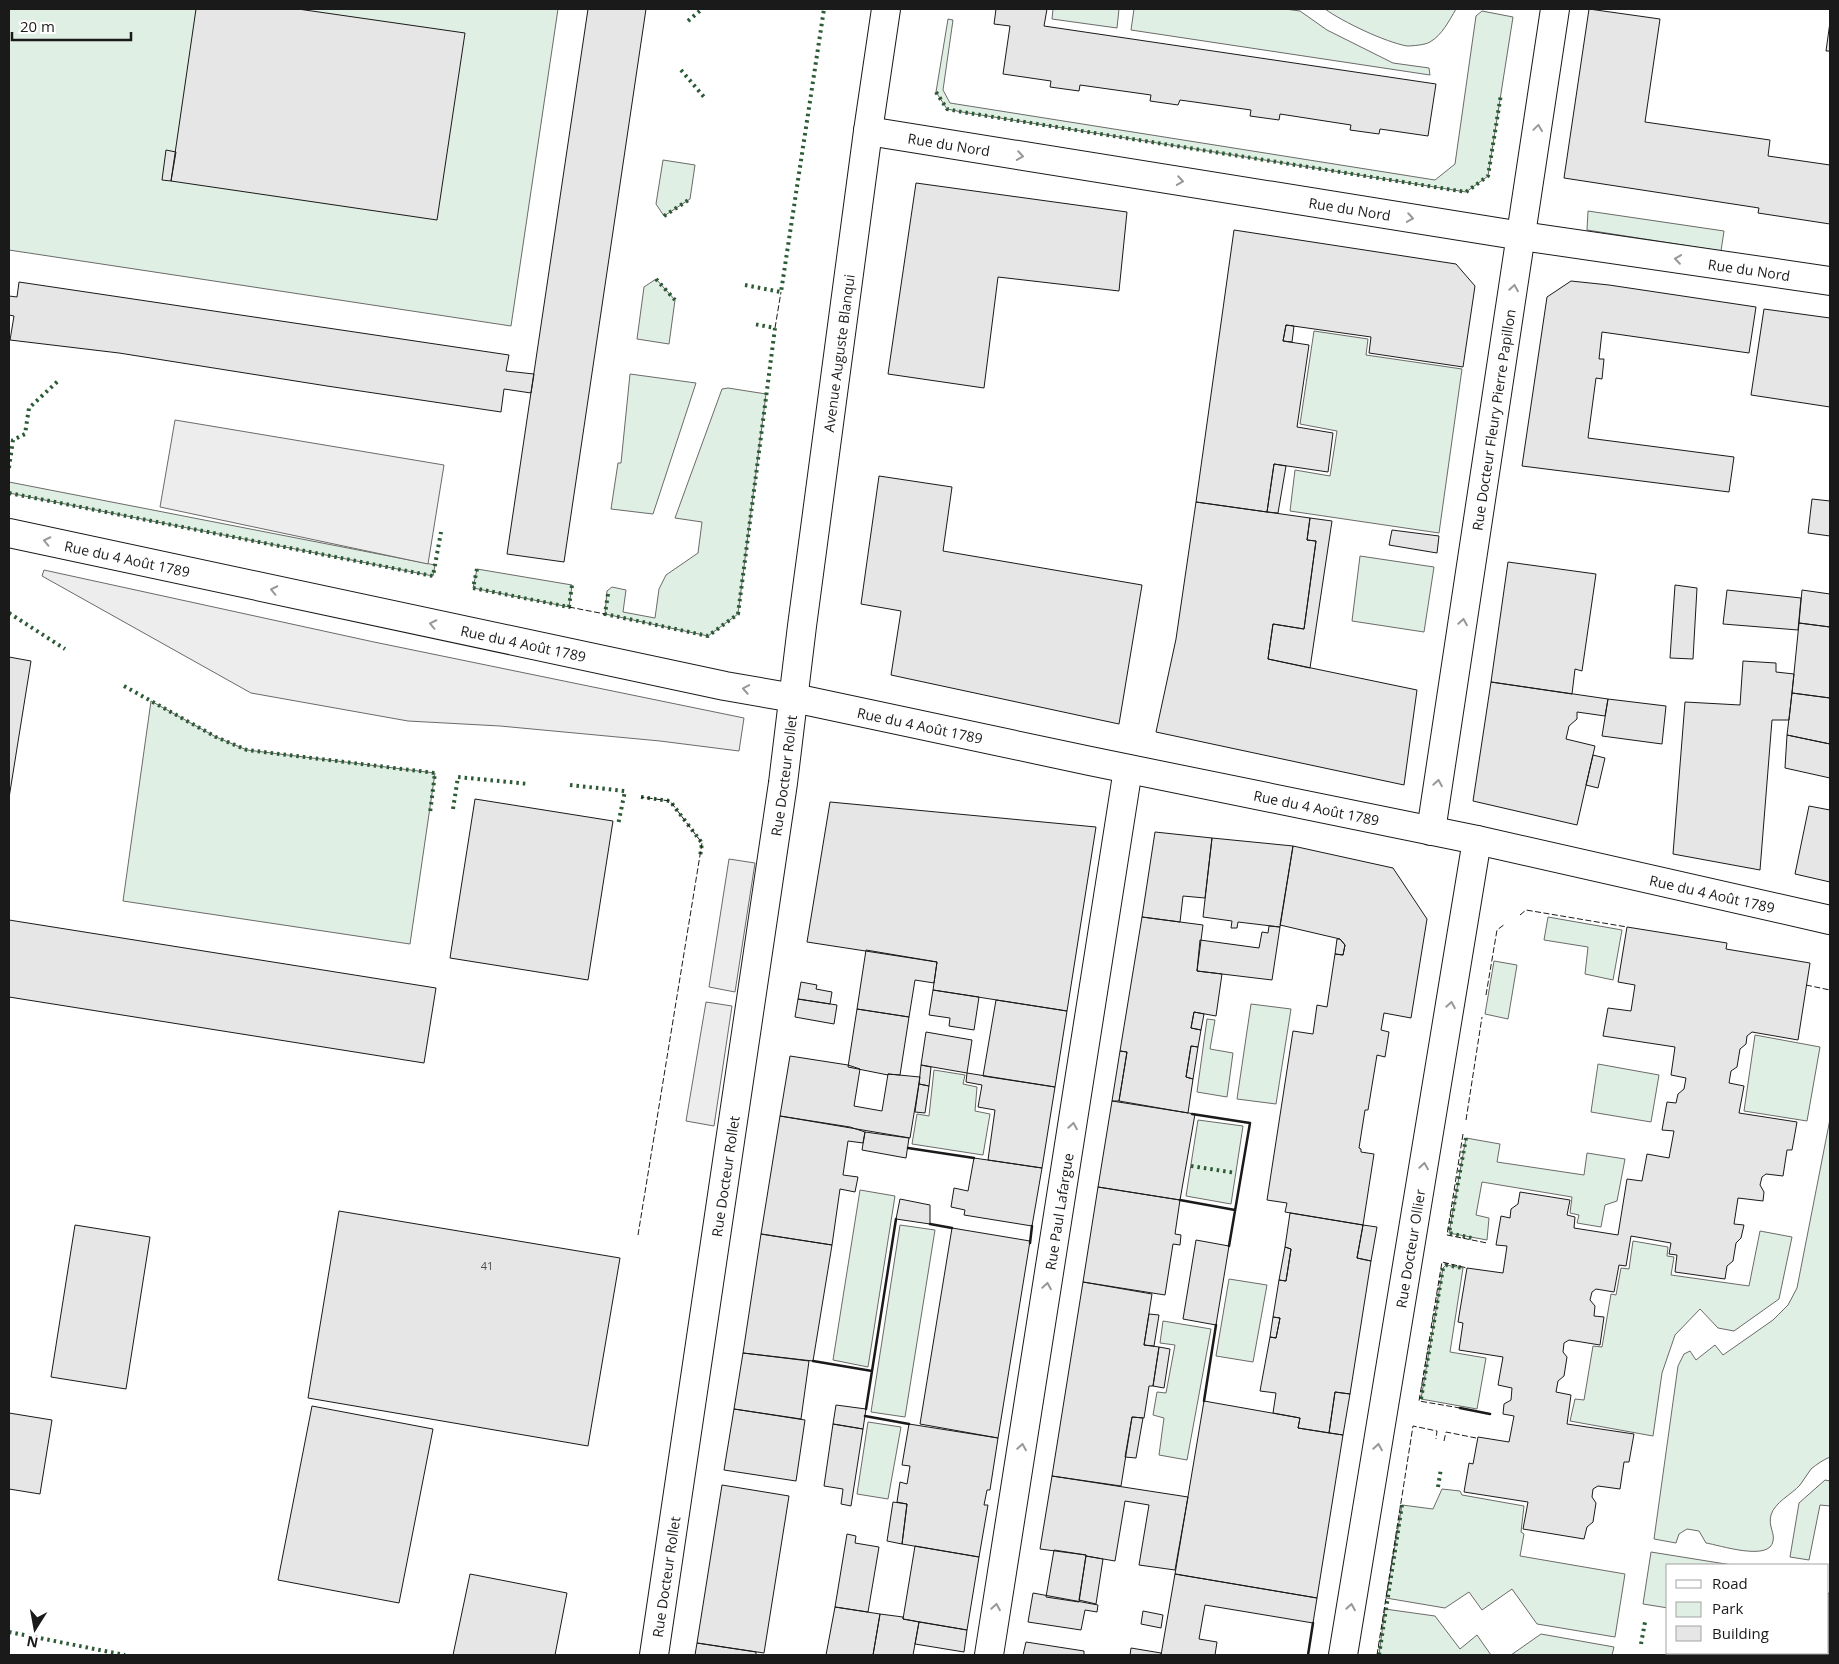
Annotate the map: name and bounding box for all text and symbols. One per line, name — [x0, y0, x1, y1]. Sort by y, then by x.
scale bar — [12, 10, 131, 42]
text: 20 m — [20, 16, 55, 36]
one-way arrow — [1532, 123, 1542, 132]
street label: Rue du Nord — [907, 128, 991, 160]
one-way arrow — [1015, 150, 1024, 160]
one-way arrow — [1176, 176, 1185, 186]
street label: Rue du Nord — [1307, 192, 1392, 224]
one-way arrow — [1406, 212, 1414, 223]
one-way arrow — [1674, 254, 1682, 265]
street label: Rue du Nord — [1707, 254, 1792, 285]
street label: Avenue Auguste Blanqui — [818, 273, 858, 433]
one-way arrow — [1508, 284, 1518, 293]
street label: Rue Docteur Fleury Pierre Papillon — [1467, 308, 1519, 532]
one-way arrow — [42, 536, 51, 547]
street label: Rue du 4 Août 1789 — [63, 536, 192, 581]
one-way arrow — [269, 585, 278, 596]
one-way arrow — [1457, 618, 1467, 626]
one-way arrow — [428, 619, 437, 629]
street label: Rue du 4 Août 1789 — [459, 620, 588, 666]
one-way arrow — [742, 685, 750, 695]
street label: Rue du 4 Août 1789 — [856, 702, 984, 747]
street label: Rue Docteur Rollet — [766, 714, 801, 837]
one-way arrow — [1433, 778, 1443, 787]
street label: Rue du 4 Août 1789 — [1252, 785, 1381, 829]
street label: Rue du 4 Août 1789 — [1648, 870, 1777, 917]
one-way arrow — [1445, 1001, 1455, 1010]
street label: Rue Docteur Rollet — [707, 1115, 743, 1238]
one-way arrow — [1067, 1121, 1078, 1129]
street label: Rue Paul Lafargue — [1040, 1151, 1077, 1271]
one-way arrow — [1418, 1161, 1429, 1169]
street label: Rue Docteur Ollier — [1391, 1187, 1429, 1309]
house number: 41 — [481, 1258, 493, 1273]
one-way arrow — [1042, 1282, 1052, 1291]
one-way arrow — [1016, 1442, 1027, 1450]
one-way arrow — [1372, 1442, 1382, 1451]
street label: Rue Docteur Rollet — [647, 1515, 684, 1639]
legend — [1666, 1564, 1829, 1654]
text: Road — [1712, 1573, 1748, 1593]
text: Park — [1712, 1598, 1743, 1618]
one-way arrow — [991, 1603, 1001, 1611]
one-way arrow — [1346, 1603, 1356, 1612]
north arrow — [10, 1604, 60, 1654]
text: Building — [1712, 1623, 1769, 1643]
text: N — [25, 1632, 40, 1653]

